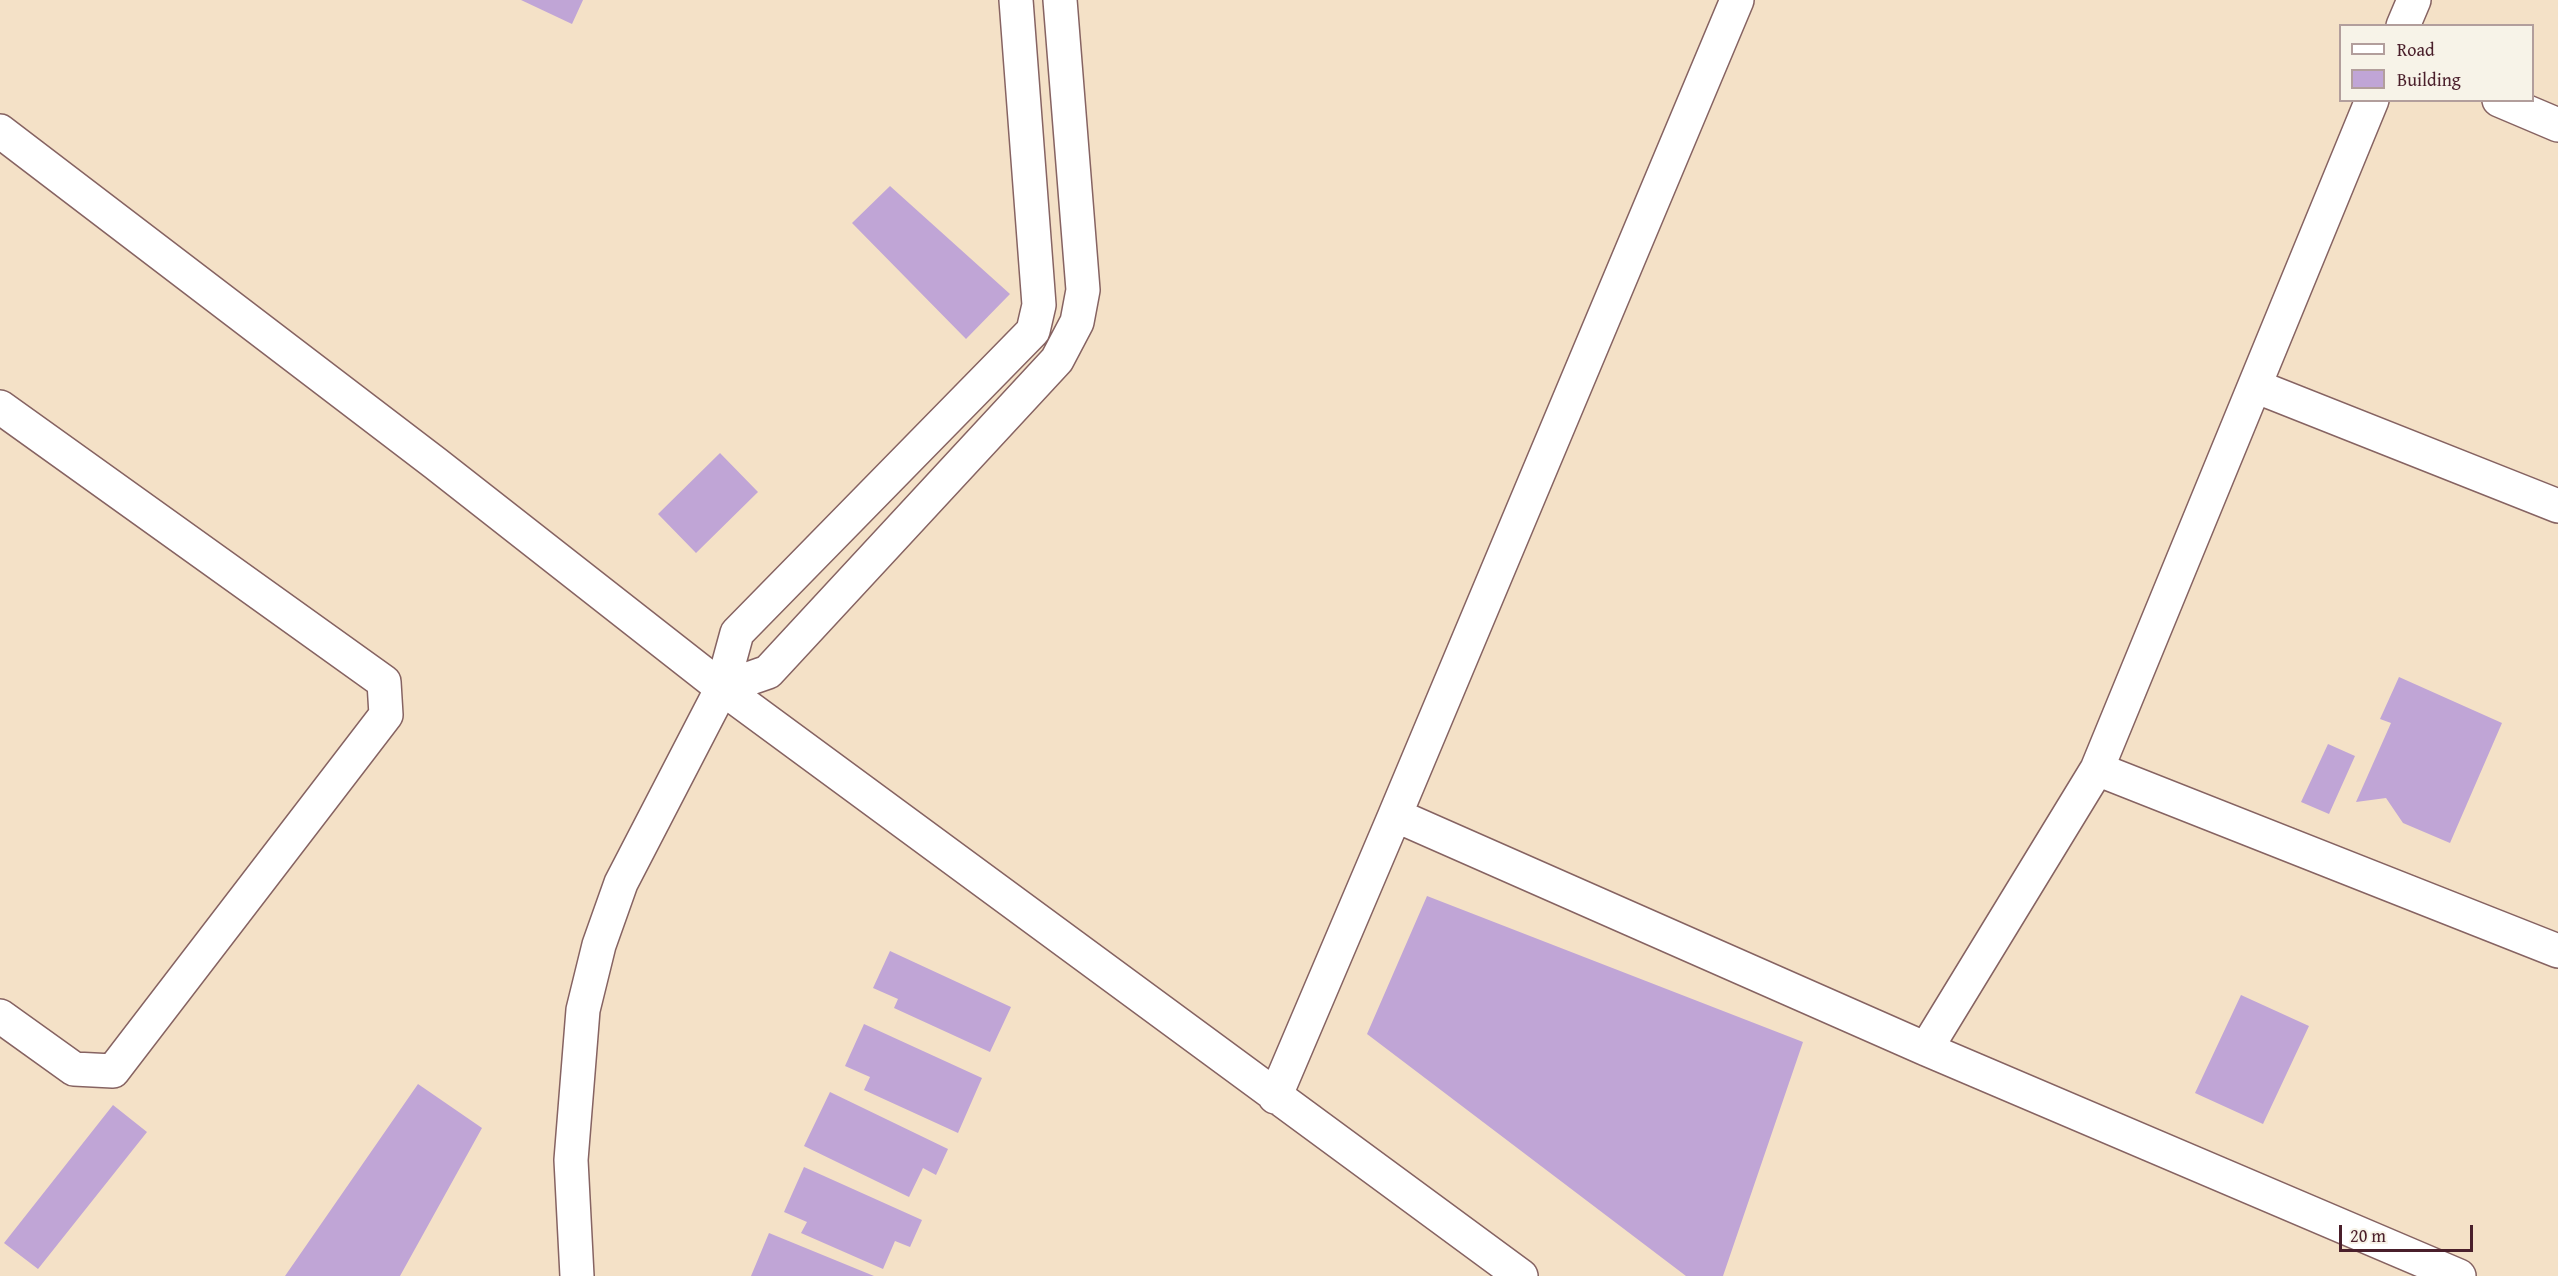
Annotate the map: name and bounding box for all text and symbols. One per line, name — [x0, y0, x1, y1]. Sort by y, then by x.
legend — [2339, 24, 2534, 102]
text: Road — [2397, 36, 2435, 63]
text: Building — [2397, 66, 2461, 93]
scale bar — [2342, 1213, 2476, 1251]
text: 20 m — [2350, 1222, 2386, 1249]

